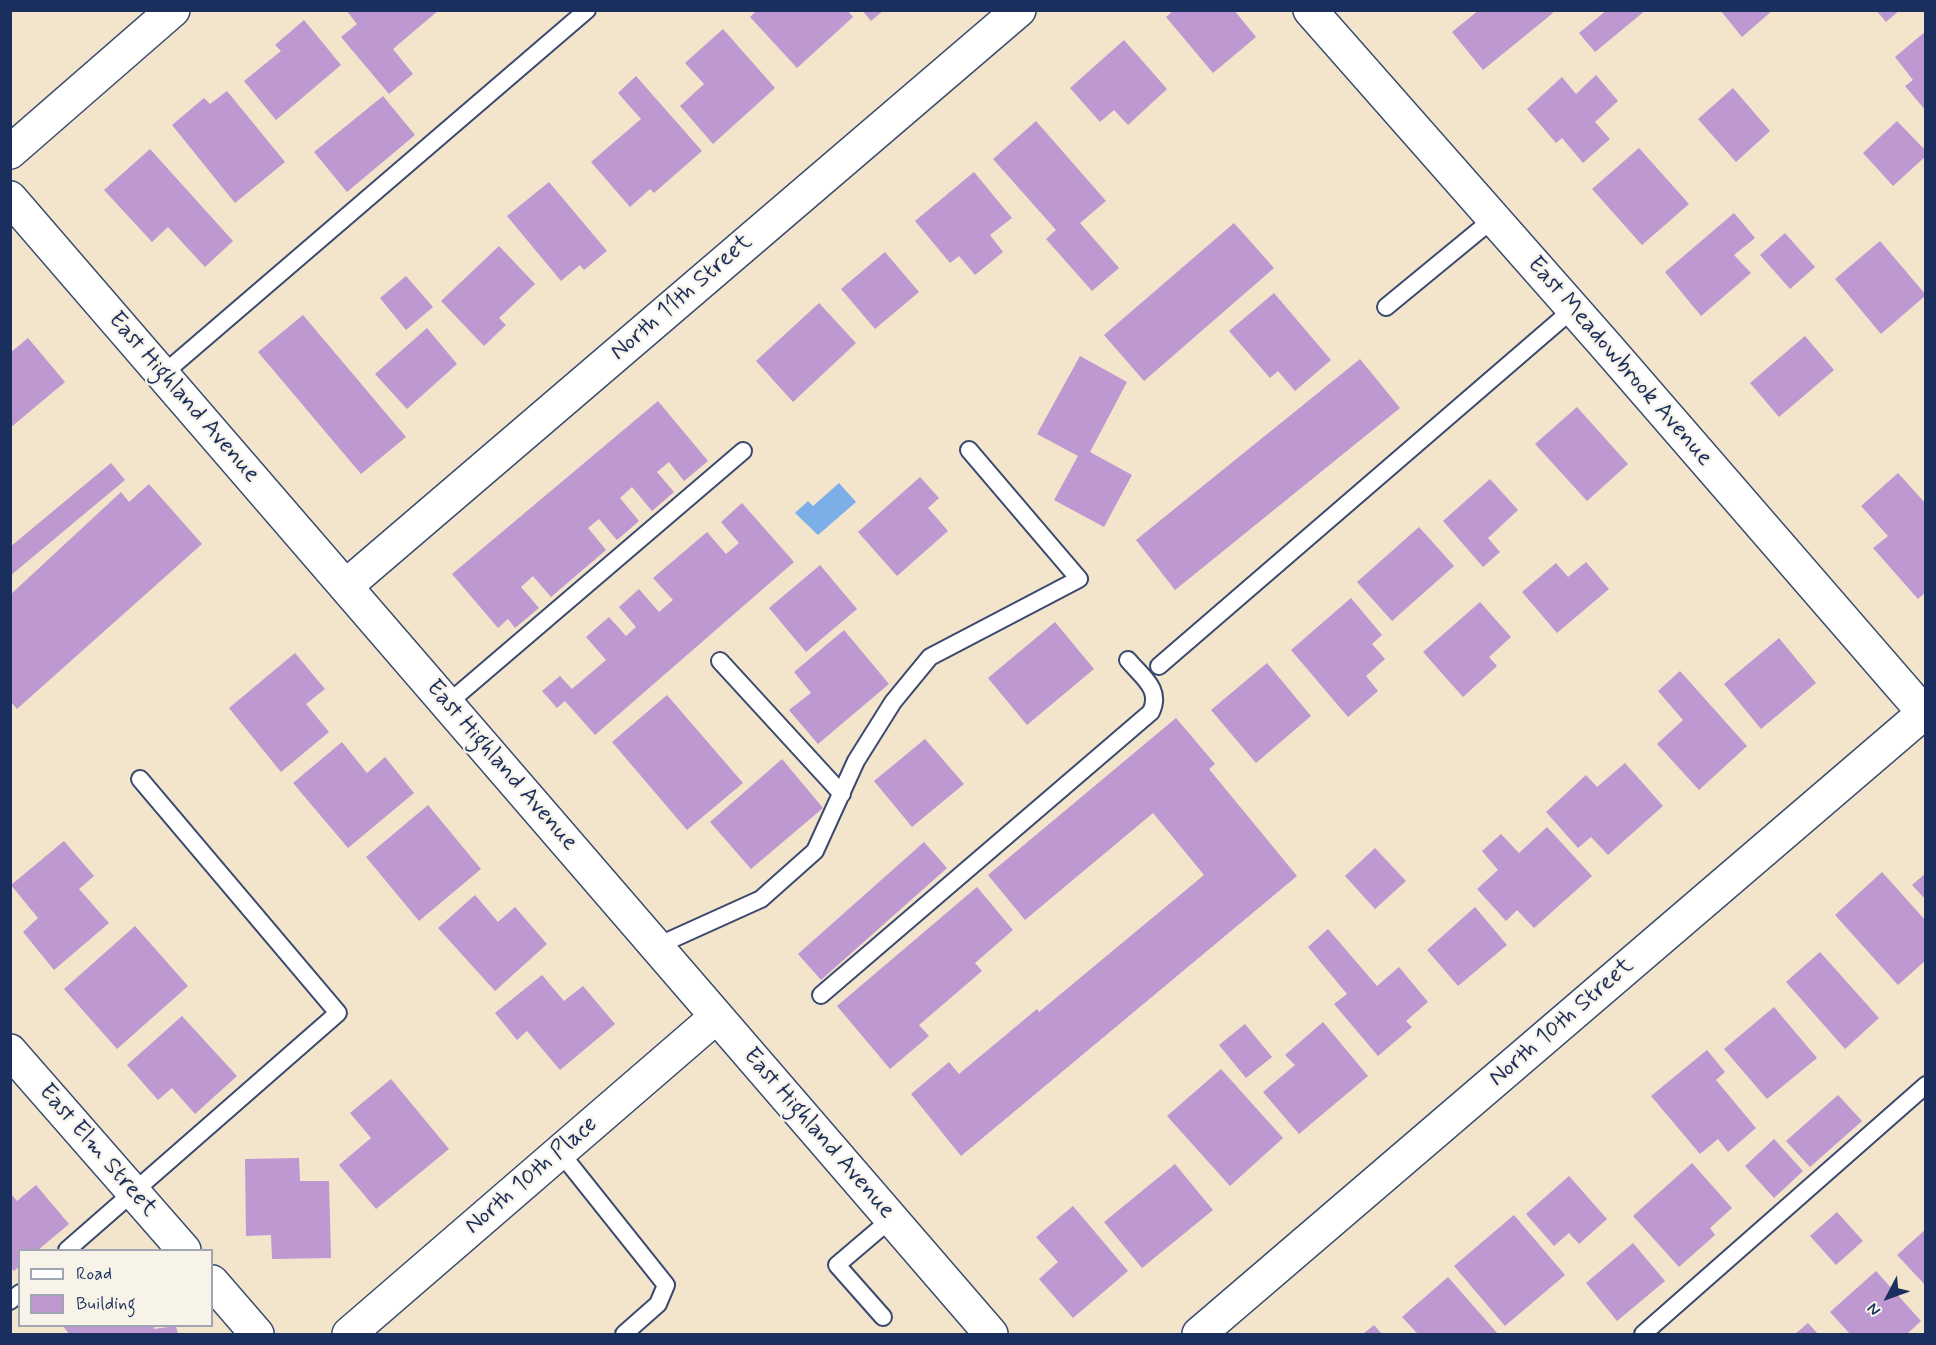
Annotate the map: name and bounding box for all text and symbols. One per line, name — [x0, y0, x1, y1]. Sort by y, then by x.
street label: North 11th Street — [605, 229, 759, 367]
street label: East Meadowbrook Avenue — [1520, 251, 1718, 473]
street label: East Highland Avenue — [101, 307, 265, 489]
street label: East Highland Avenue — [419, 675, 583, 857]
street label: North 10th Street — [1484, 952, 1640, 1094]
street label: East Highland Avenue — [736, 1043, 900, 1225]
street label: East Elm Street — [31, 1079, 163, 1223]
street label: North 10th Place — [460, 1111, 604, 1241]
legend — [18, 1249, 213, 1327]
text: Road — [76, 1262, 112, 1286]
north arrow — [1858, 1267, 1918, 1327]
text: Building — [76, 1292, 136, 1316]
text: N — [1863, 1298, 1885, 1320]

